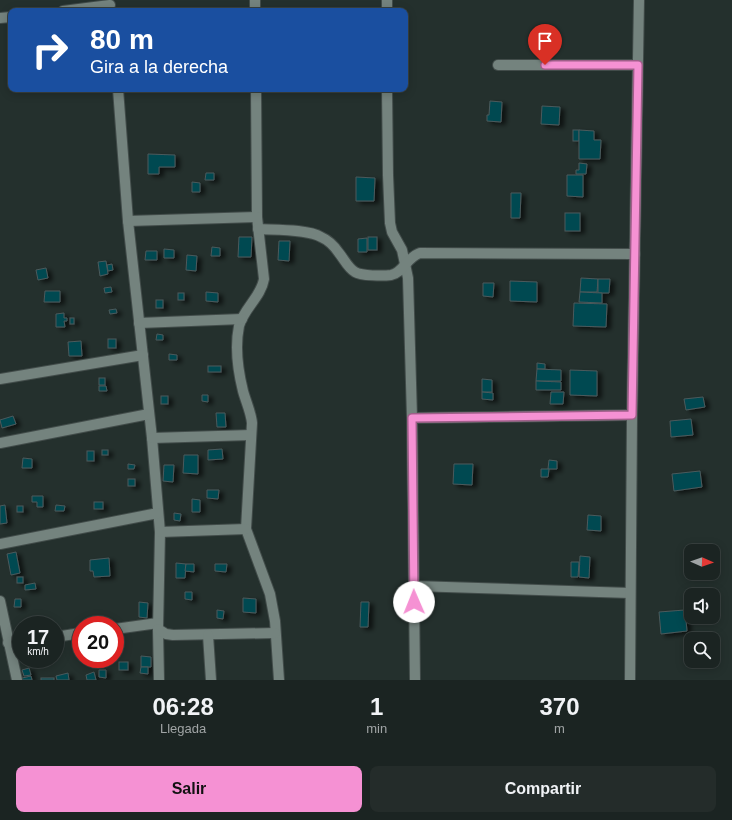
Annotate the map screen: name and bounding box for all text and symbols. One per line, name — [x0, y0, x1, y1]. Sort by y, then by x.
icon: right — [24, 24, 76, 76]
text: 80 m — [90, 24, 154, 55]
pin — [528, 24, 562, 65]
icon: arrive — [534, 30, 556, 52]
text: Gira a la derecha — [90, 57, 228, 77]
north arrow — [684, 544, 720, 580]
map controls — [684, 544, 720, 668]
position arrow — [393, 581, 435, 623]
button: sound — [684, 588, 720, 624]
speed limit sign: 20 — [72, 616, 124, 668]
text: 17 — [27, 626, 49, 648]
button: search — [684, 632, 720, 668]
text: km/h — [27, 646, 49, 657]
text: 06:28 — [152, 693, 214, 720]
text: 1 — [370, 693, 383, 720]
text: 370 — [540, 693, 580, 720]
text: Llegada — [160, 721, 206, 736]
text: min — [366, 721, 387, 736]
text: m — [554, 721, 565, 736]
button: Salir — [16, 766, 362, 812]
button: Compartir — [370, 766, 716, 812]

